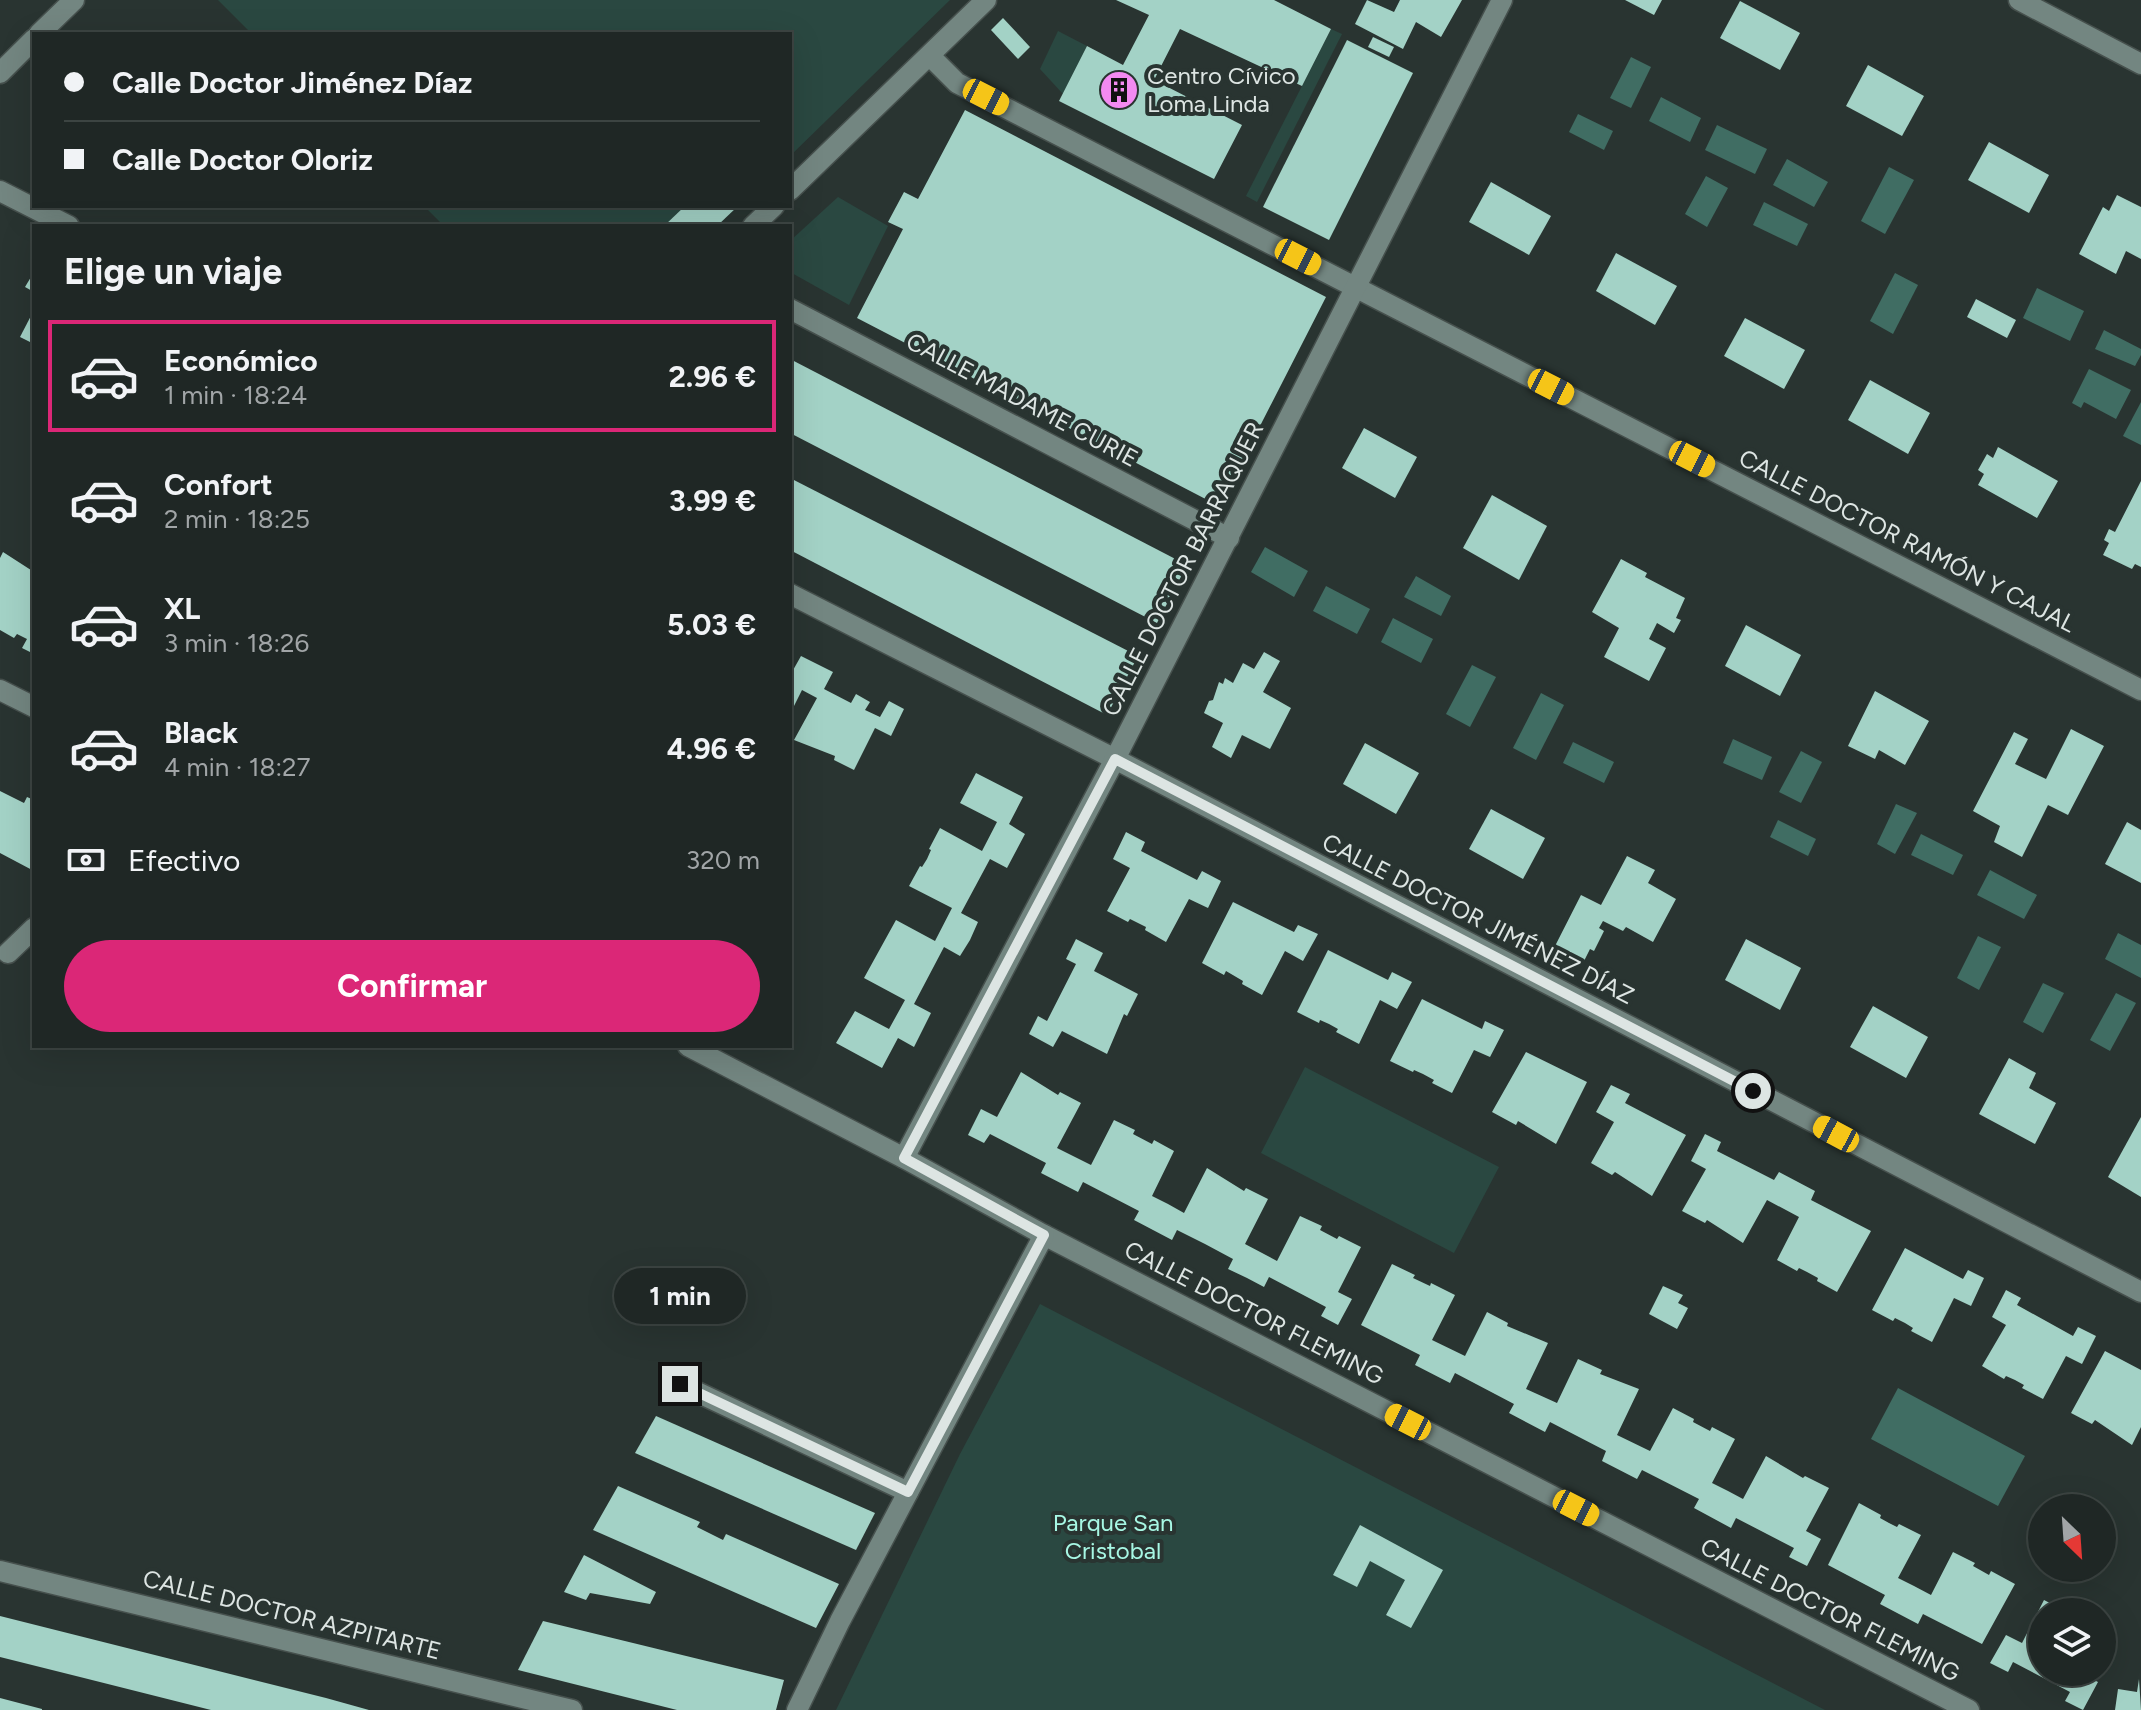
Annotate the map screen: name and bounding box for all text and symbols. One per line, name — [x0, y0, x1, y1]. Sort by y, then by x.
place label: Centro Cívico Loma Linda — [1147, 61, 1296, 118]
text: Calle Doctor Jiménez Díaz — [112, 64, 472, 101]
building icon: Centro Cívico Loma Linda — [1098, 69, 1140, 111]
car — [959, 75, 1013, 119]
text: Calle Doctor Oloriz — [112, 141, 373, 178]
car — [1271, 235, 1325, 279]
text: Elige un viaje — [64, 250, 282, 293]
street label: CALLE MADAME CURIE — [901, 326, 1143, 473]
icon: car — [68, 340, 140, 412]
text: Económico — [164, 342, 318, 379]
text: 2.96 € — [668, 358, 756, 395]
car — [1524, 365, 1578, 409]
text: 1 min · 18:24 — [164, 379, 307, 411]
street label: CALLE DOCTOR BARRAQUER — [1096, 417, 1269, 721]
car — [1665, 437, 1719, 481]
street label: CALLE DOCTOR RAMÓN Y CAJAL — [1734, 443, 2081, 639]
icon: car — [68, 464, 140, 536]
text: Confort — [164, 466, 273, 503]
text: 3.99 € — [669, 482, 756, 519]
text: 2 min · 18:25 — [164, 503, 310, 535]
icon: car — [68, 588, 140, 660]
text: XL — [164, 590, 200, 627]
text: 5.03 € — [667, 606, 756, 643]
text: 3 min · 18:26 — [164, 627, 309, 659]
icon: car — [68, 712, 140, 784]
text: Black — [164, 714, 238, 751]
text: 4.96 € — [667, 730, 756, 767]
text: 4 min · 18:27 — [164, 751, 310, 783]
street label: CALLE DOCTOR JIMÉNEZ DÍAZ — [1317, 827, 1639, 1010]
icon: cash — [64, 838, 108, 882]
text: Efectivo — [128, 842, 240, 879]
text: 320 m — [686, 844, 760, 876]
button: Confirmar — [64, 940, 760, 1032]
route start — [1735, 1073, 1771, 1109]
car — [1809, 1112, 1863, 1156]
street label: CALLE DOCTOR FLEMING — [1120, 1234, 1389, 1391]
callout: 1 min — [614, 1268, 746, 1324]
text: 1 min — [649, 1280, 711, 1312]
route end — [662, 1366, 698, 1402]
car — [1381, 1400, 1435, 1444]
car — [1549, 1486, 1603, 1530]
north arrow — [2028, 1494, 2116, 1582]
map controls — [2028, 1494, 2116, 1686]
park label: Parque San Cristobal — [1053, 1508, 1173, 1565]
street label: CALLE DOCTOR FLEMING — [1696, 1531, 1965, 1688]
street label: CALLE DOCTOR AZPITARTE — [140, 1563, 444, 1666]
button: layers — [2028, 1598, 2116, 1686]

